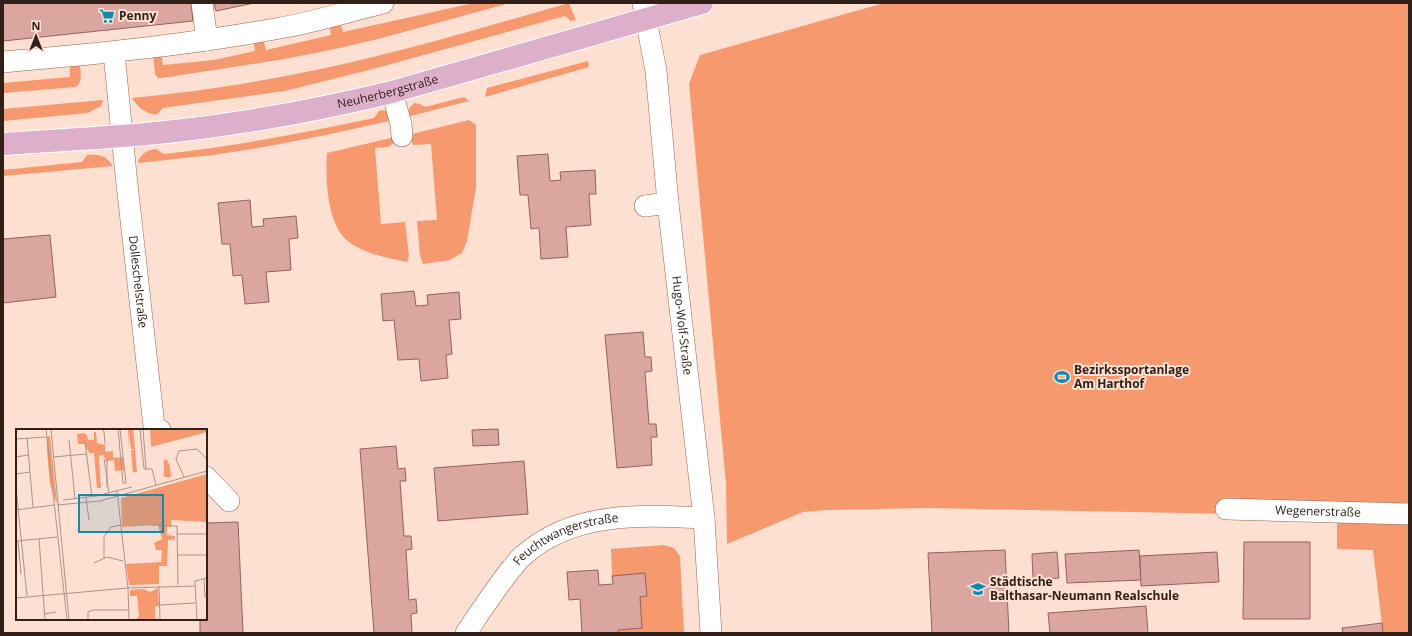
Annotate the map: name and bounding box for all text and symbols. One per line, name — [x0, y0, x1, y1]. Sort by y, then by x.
supermarket icon: Penny — [98, 7, 116, 25]
place label: Penny — [119, 7, 156, 24]
north arrow — [16, 16, 56, 56]
text: N — [32, 18, 40, 33]
street label: Neuherbergstraße — [336, 70, 440, 112]
street label: Dolleschelstraße — [125, 234, 152, 329]
street label: Hugo-Wolf-Straße — [668, 275, 697, 376]
place label: Bezirkssportanlage Am Harthof — [1074, 361, 1189, 392]
sports icon: Bezirkssportanlage Am Harthof — [1053, 368, 1071, 386]
inset map — [16, 429, 207, 620]
street label: Wegenerstraße — [1275, 501, 1361, 521]
street label: Feuchtwangerstraße — [509, 509, 619, 568]
place label: Städtische Balthasar-Neumann Realschule — [990, 573, 1179, 604]
school or university icon: Städtische Balthasar-Neumann Realschule — [969, 580, 987, 598]

